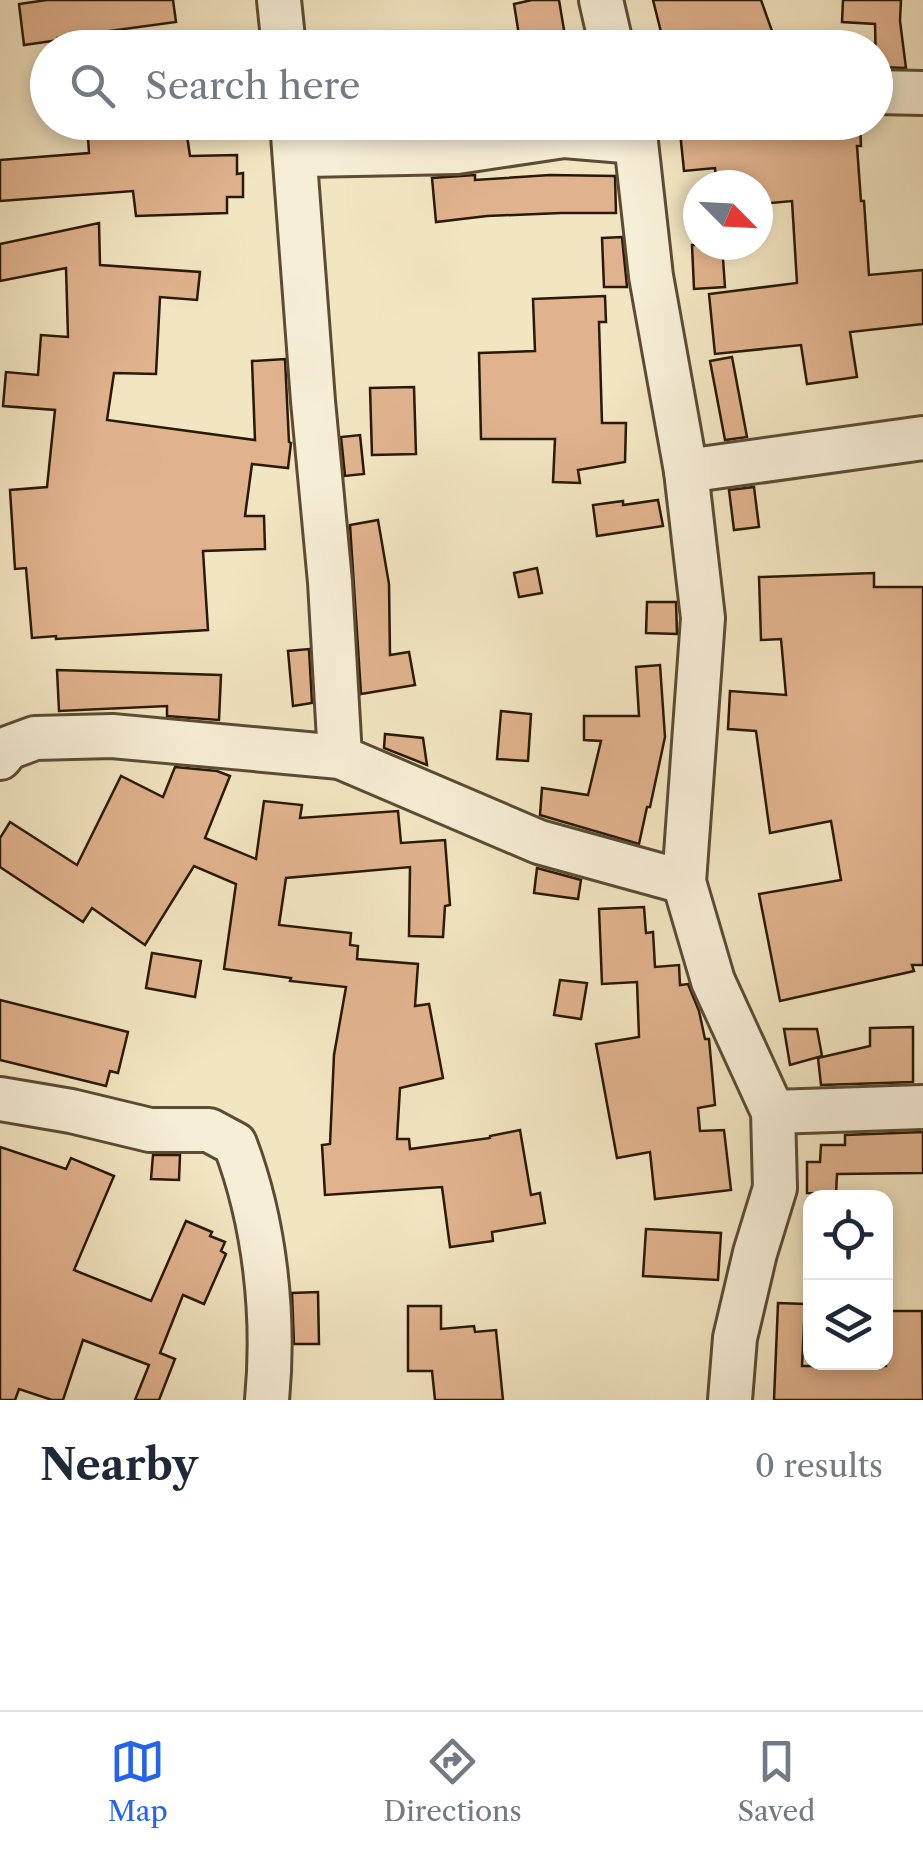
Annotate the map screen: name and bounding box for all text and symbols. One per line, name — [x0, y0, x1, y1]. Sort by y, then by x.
search box — [30, 30, 893, 140]
icon: search — [65, 58, 120, 113]
text: Search here — [145, 62, 360, 109]
north arrow — [683, 170, 773, 260]
map controls — [803, 1190, 893, 1370]
button: locate — [803, 1190, 893, 1280]
button: layers — [803, 1280, 893, 1370]
text: Nearby — [40, 1439, 198, 1491]
text: 0 results — [755, 1446, 883, 1485]
tab: Map — [108, 1734, 168, 1828]
tab: Directions — [383, 1734, 522, 1828]
tab: Saved — [737, 1734, 815, 1828]

